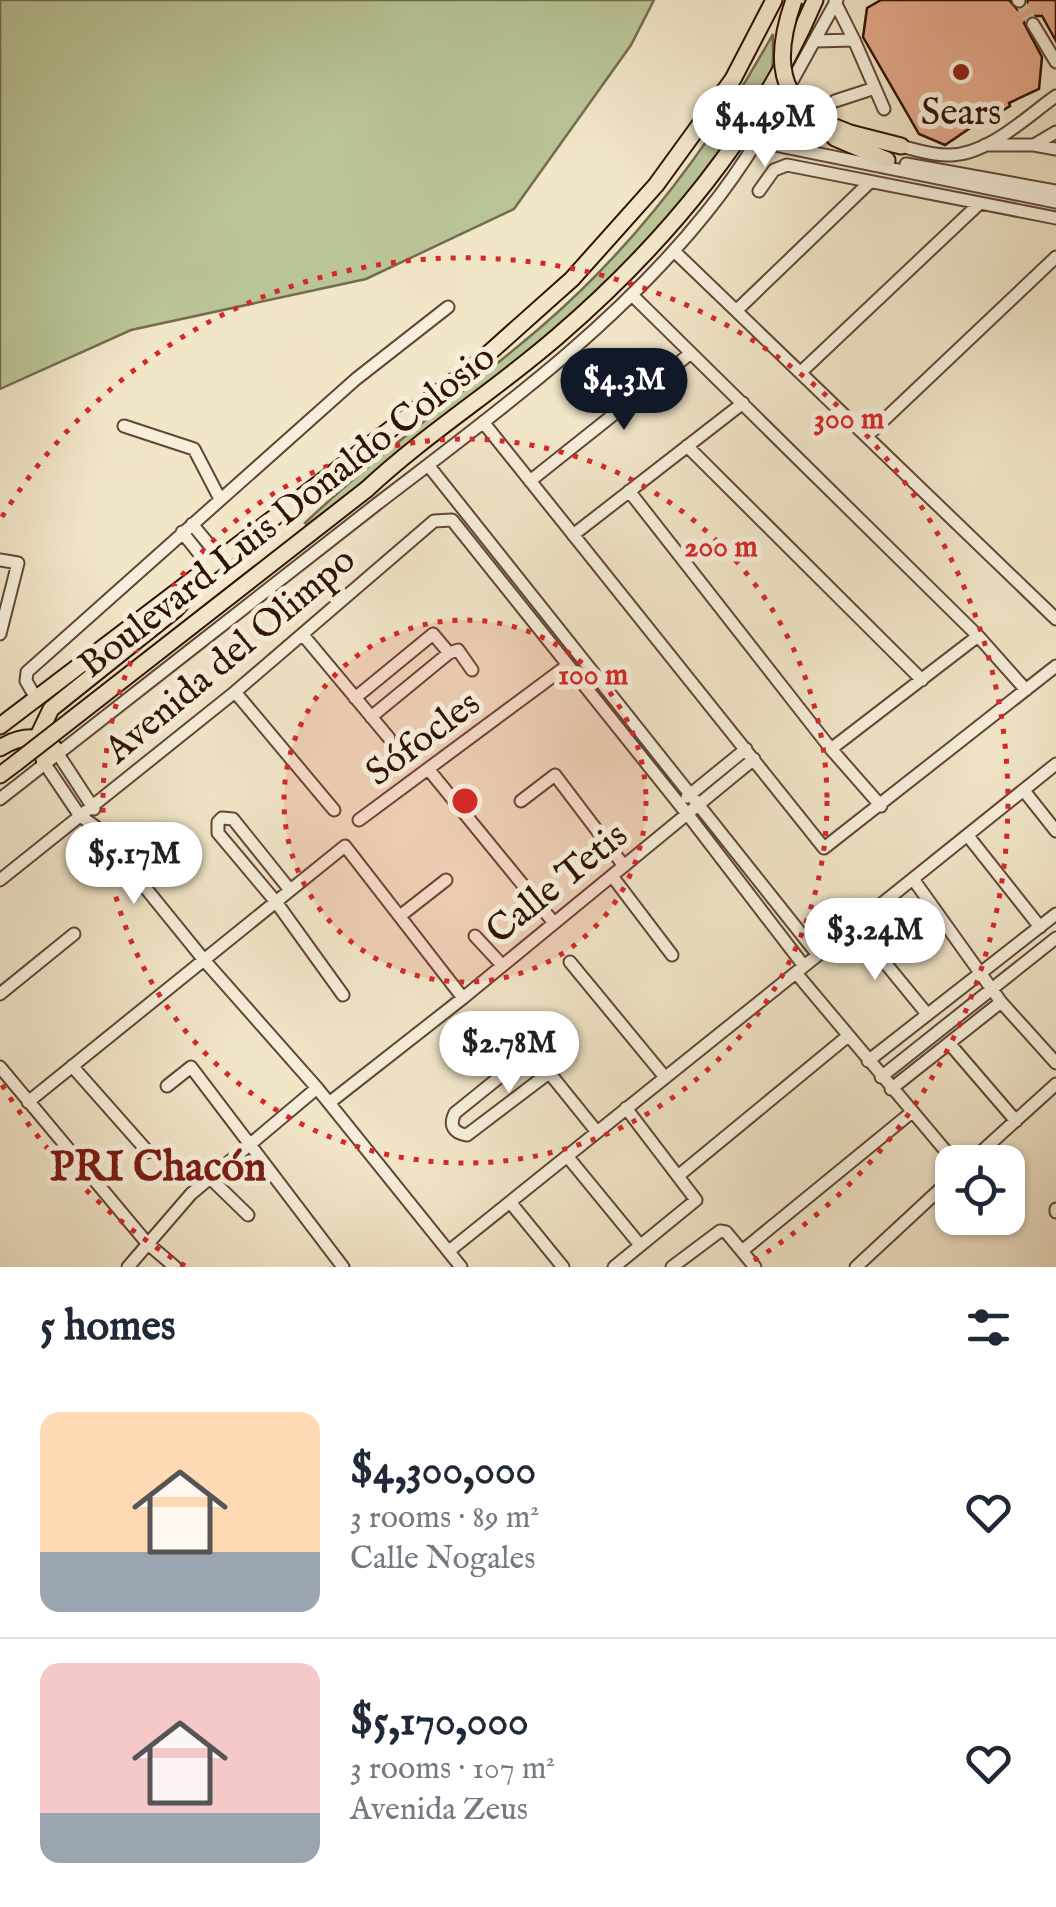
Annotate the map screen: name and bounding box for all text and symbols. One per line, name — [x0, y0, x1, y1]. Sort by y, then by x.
marker: Sears — [950, 61, 972, 83]
pin: $4.49M — [684, 85, 846, 170]
place label: Sears — [921, 90, 1001, 138]
text: $4.49M — [715, 97, 815, 138]
street label: Boulevard Luis Donaldo Colosio — [70, 335, 506, 690]
pin: $4.3M — [554, 348, 694, 433]
text: $4.3M — [582, 360, 666, 401]
text: 300 m — [814, 401, 884, 439]
text: 200 m — [684, 529, 758, 567]
street label: Avenida del Olimpo — [95, 537, 366, 776]
text: 100 m — [558, 657, 628, 695]
street label: Sófocles — [357, 681, 491, 798]
centre of rings — [447, 783, 483, 819]
street label: Calle Tetis — [477, 813, 638, 956]
pin: $5.17M — [53, 822, 215, 907]
text: $5.17M — [87, 834, 181, 875]
pin: $3.24M — [794, 898, 956, 983]
text: $3.24M — [826, 910, 924, 951]
pin: $2.78M — [428, 1011, 590, 1096]
text: $2.78M — [461, 1023, 557, 1064]
district label: PRI Chacón — [50, 1142, 266, 1195]
map controls — [935, 1145, 1025, 1235]
button: locate — [935, 1145, 1025, 1235]
icon: filters — [961, 1300, 1016, 1355]
text: 5 homes — [40, 1301, 176, 1354]
text: $4,300,000 — [350, 1445, 536, 1498]
icon: home — [120, 1452, 240, 1572]
icon: heart — [961, 1485, 1016, 1540]
text: 3 rooms · 89 m² — [350, 1498, 539, 1539]
text: Calle Nogales — [350, 1539, 536, 1580]
text: $5,170,000 — [350, 1696, 529, 1749]
icon: home — [120, 1703, 240, 1823]
icon: heart — [961, 1736, 1016, 1791]
text: 3 rooms · 107 m² — [350, 1749, 555, 1790]
text: Avenida Zeus — [350, 1790, 528, 1831]

